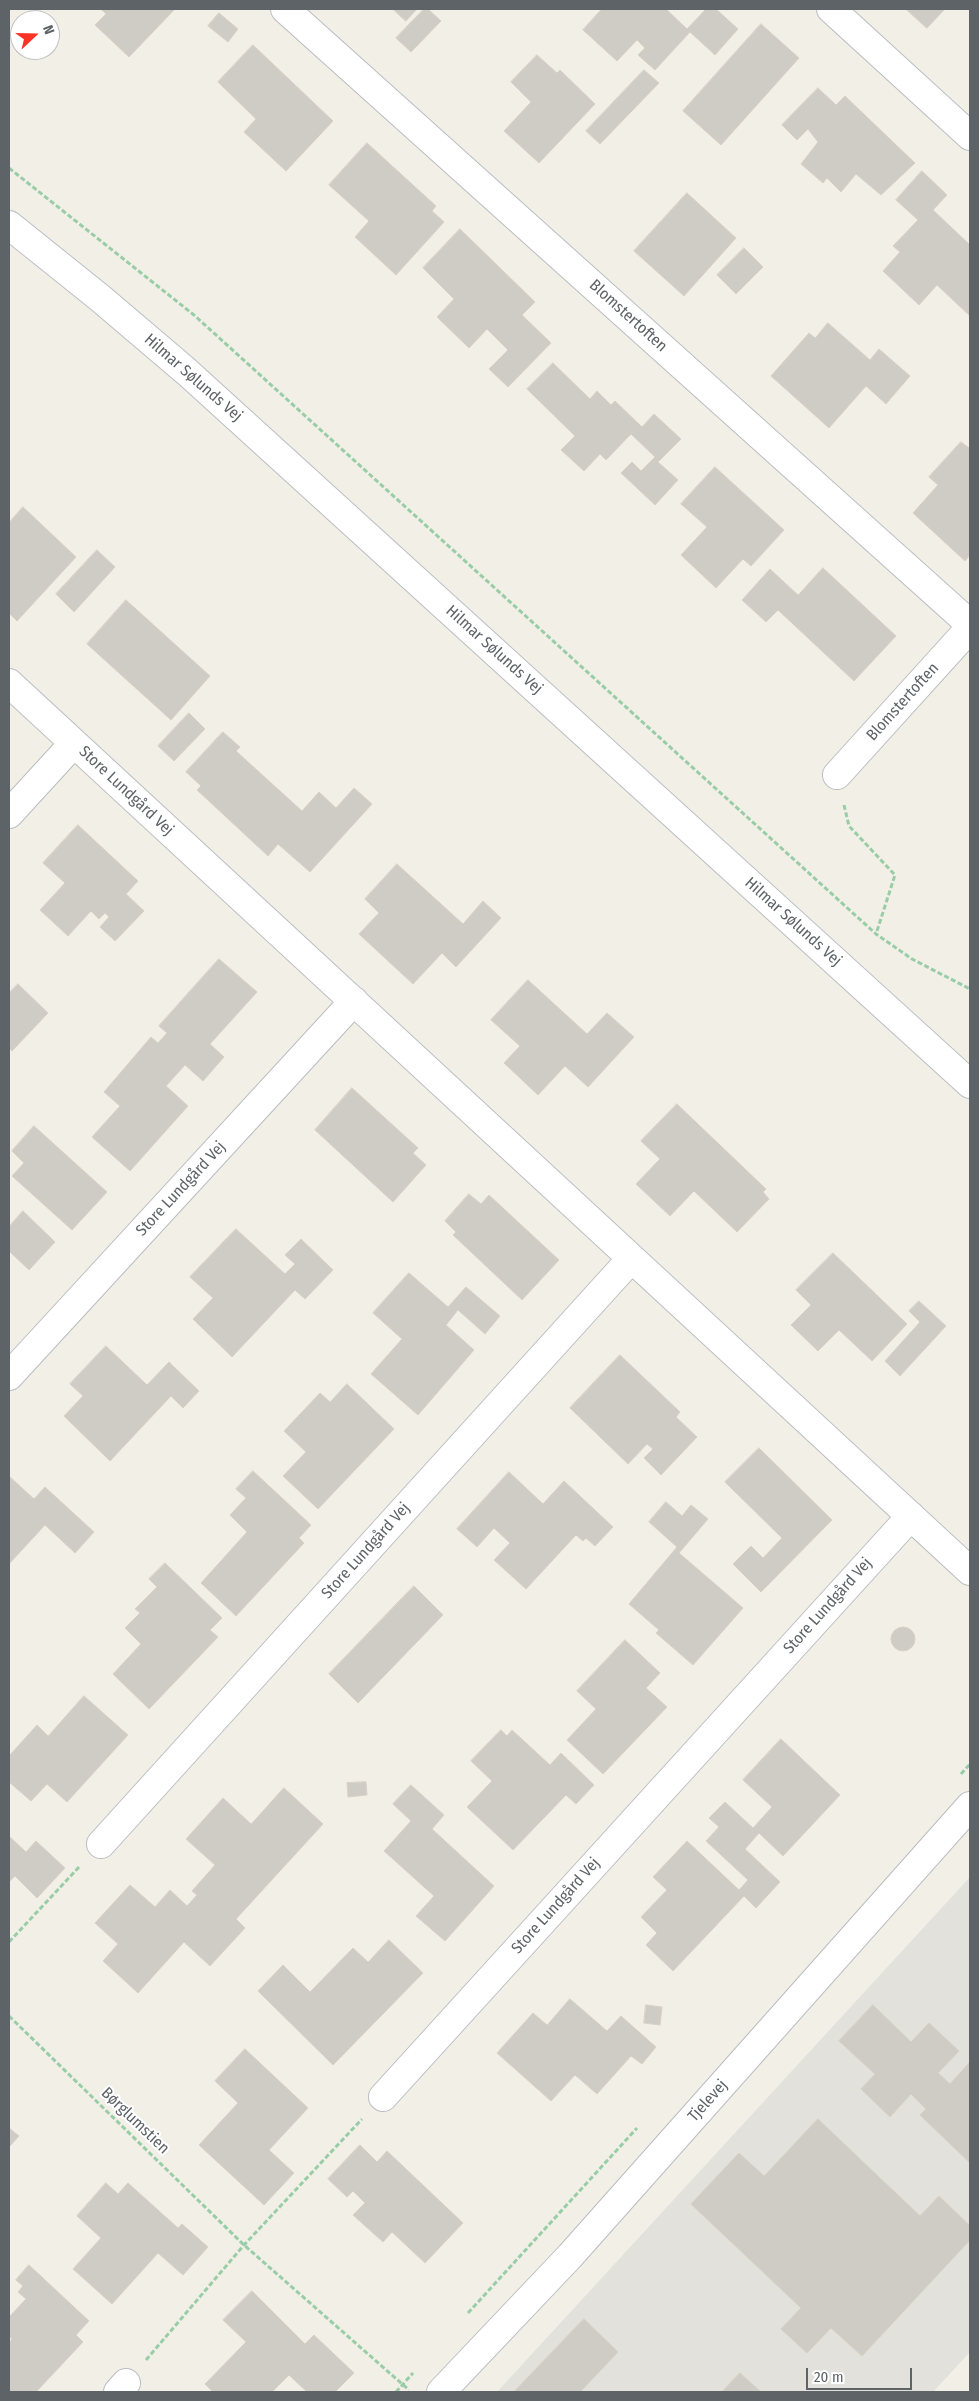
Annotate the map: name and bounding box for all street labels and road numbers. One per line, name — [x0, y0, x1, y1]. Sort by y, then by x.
street label: Blomstertoften — [585, 276, 671, 356]
street label: Hilmar Sølunds Vej — [140, 330, 246, 426]
street label: Hilmar Sølunds Vej — [442, 601, 546, 699]
street label: Blomstertoften — [863, 659, 943, 745]
street label: Store Lundgård Vej — [75, 742, 177, 840]
street label: Hilmar Sølunds Vej — [741, 873, 845, 971]
street label: Store Lundgård Vej — [132, 1138, 230, 1240]
street label: Store Lundgård Vej — [318, 1499, 414, 1603]
street label: Store Lundgård Vej — [780, 1554, 876, 1658]
street label: Store Lundgård Vej — [508, 1854, 604, 1958]
street label: Tjelevej — [684, 2076, 732, 2126]
street label: Børglumstien — [97, 2084, 173, 2158]

